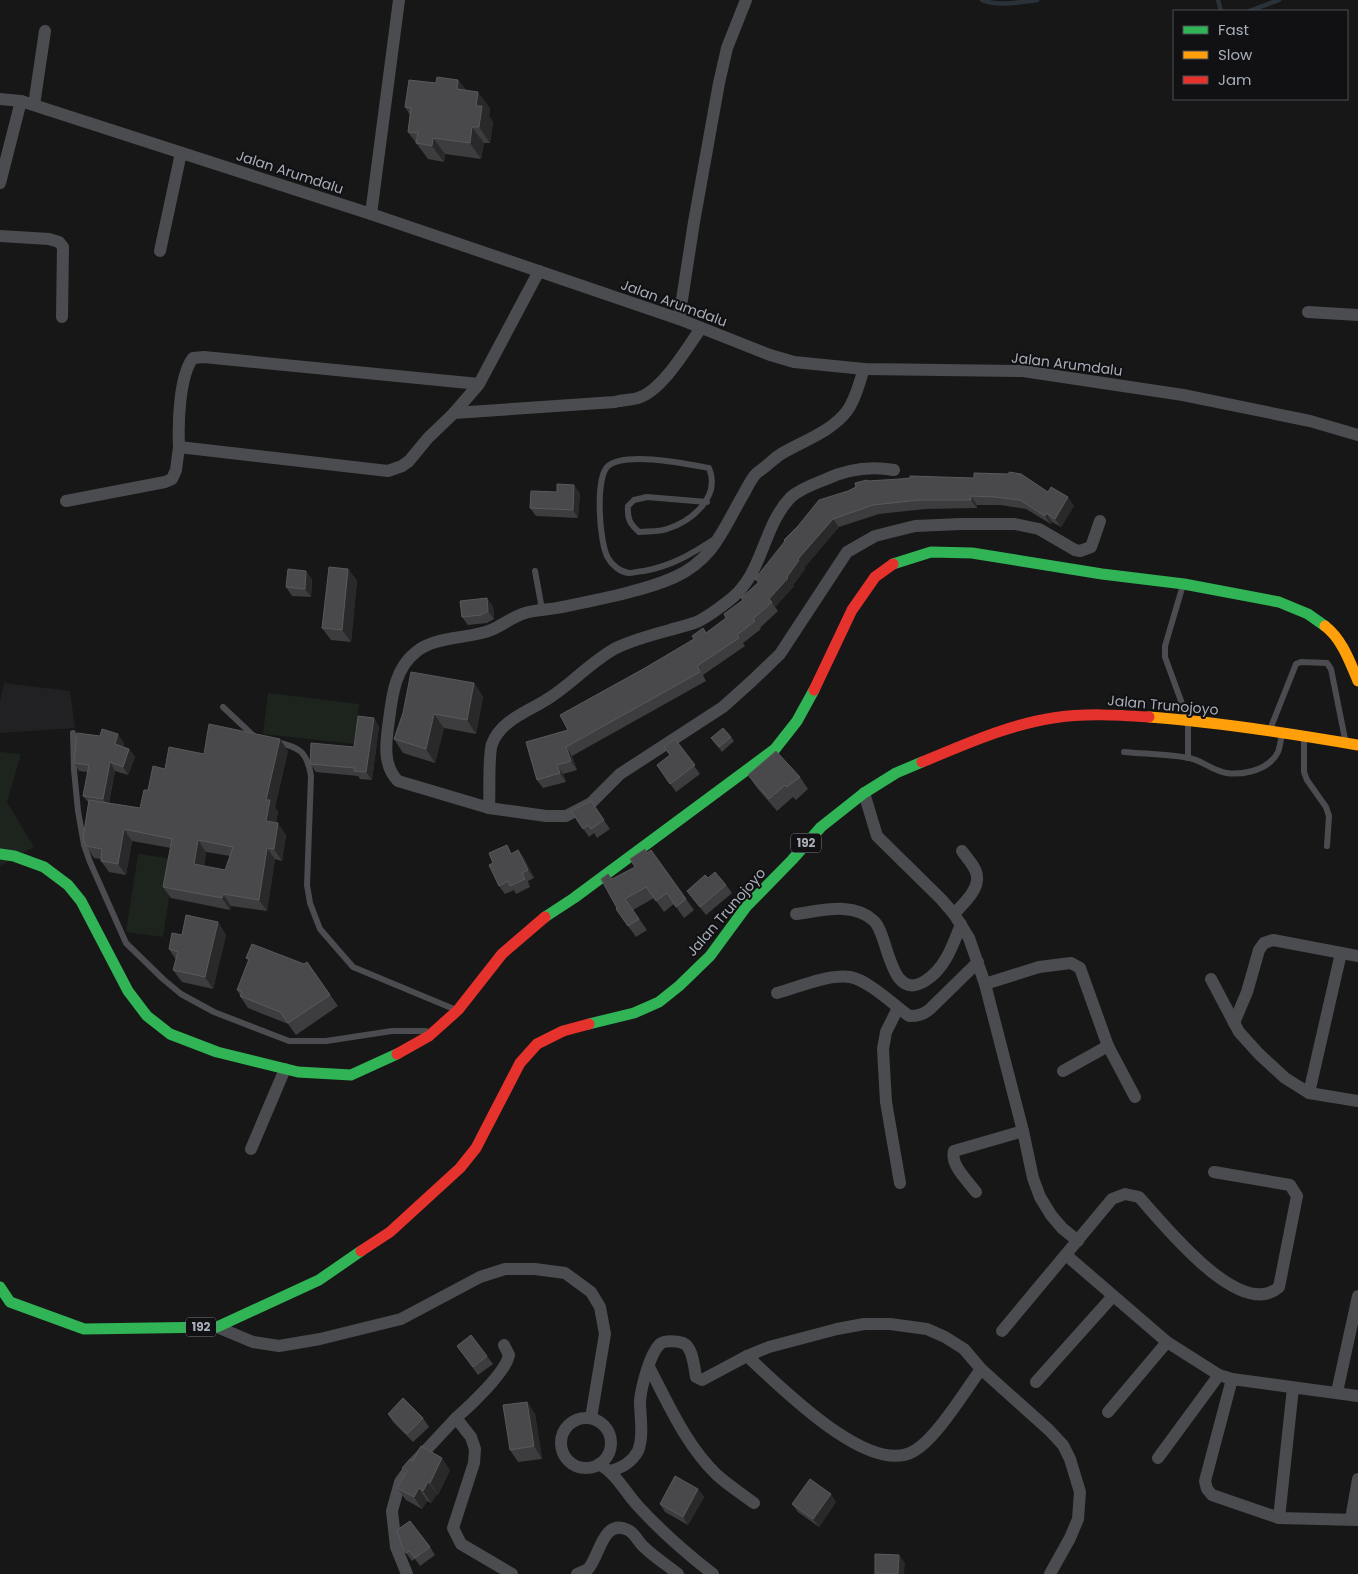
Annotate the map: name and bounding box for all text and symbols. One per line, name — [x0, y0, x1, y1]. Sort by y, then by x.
legend — [1173, 10, 1348, 100]
text: Fast — [1218, 19, 1249, 40]
text: Slow — [1218, 44, 1253, 65]
text: Jam — [1218, 69, 1252, 90]
street label: Jalan Arumdalu — [234, 145, 346, 199]
street label: Jalan Arumdalu — [618, 274, 730, 332]
street label: Jalan Arumdalu — [1010, 347, 1124, 381]
street label: Jalan Trunojoyo — [1107, 690, 1219, 720]
road number: 192 — [791, 834, 821, 852]
street label: Jalan Trunojoyo — [682, 863, 770, 961]
road number: 192 — [186, 1318, 216, 1336]

